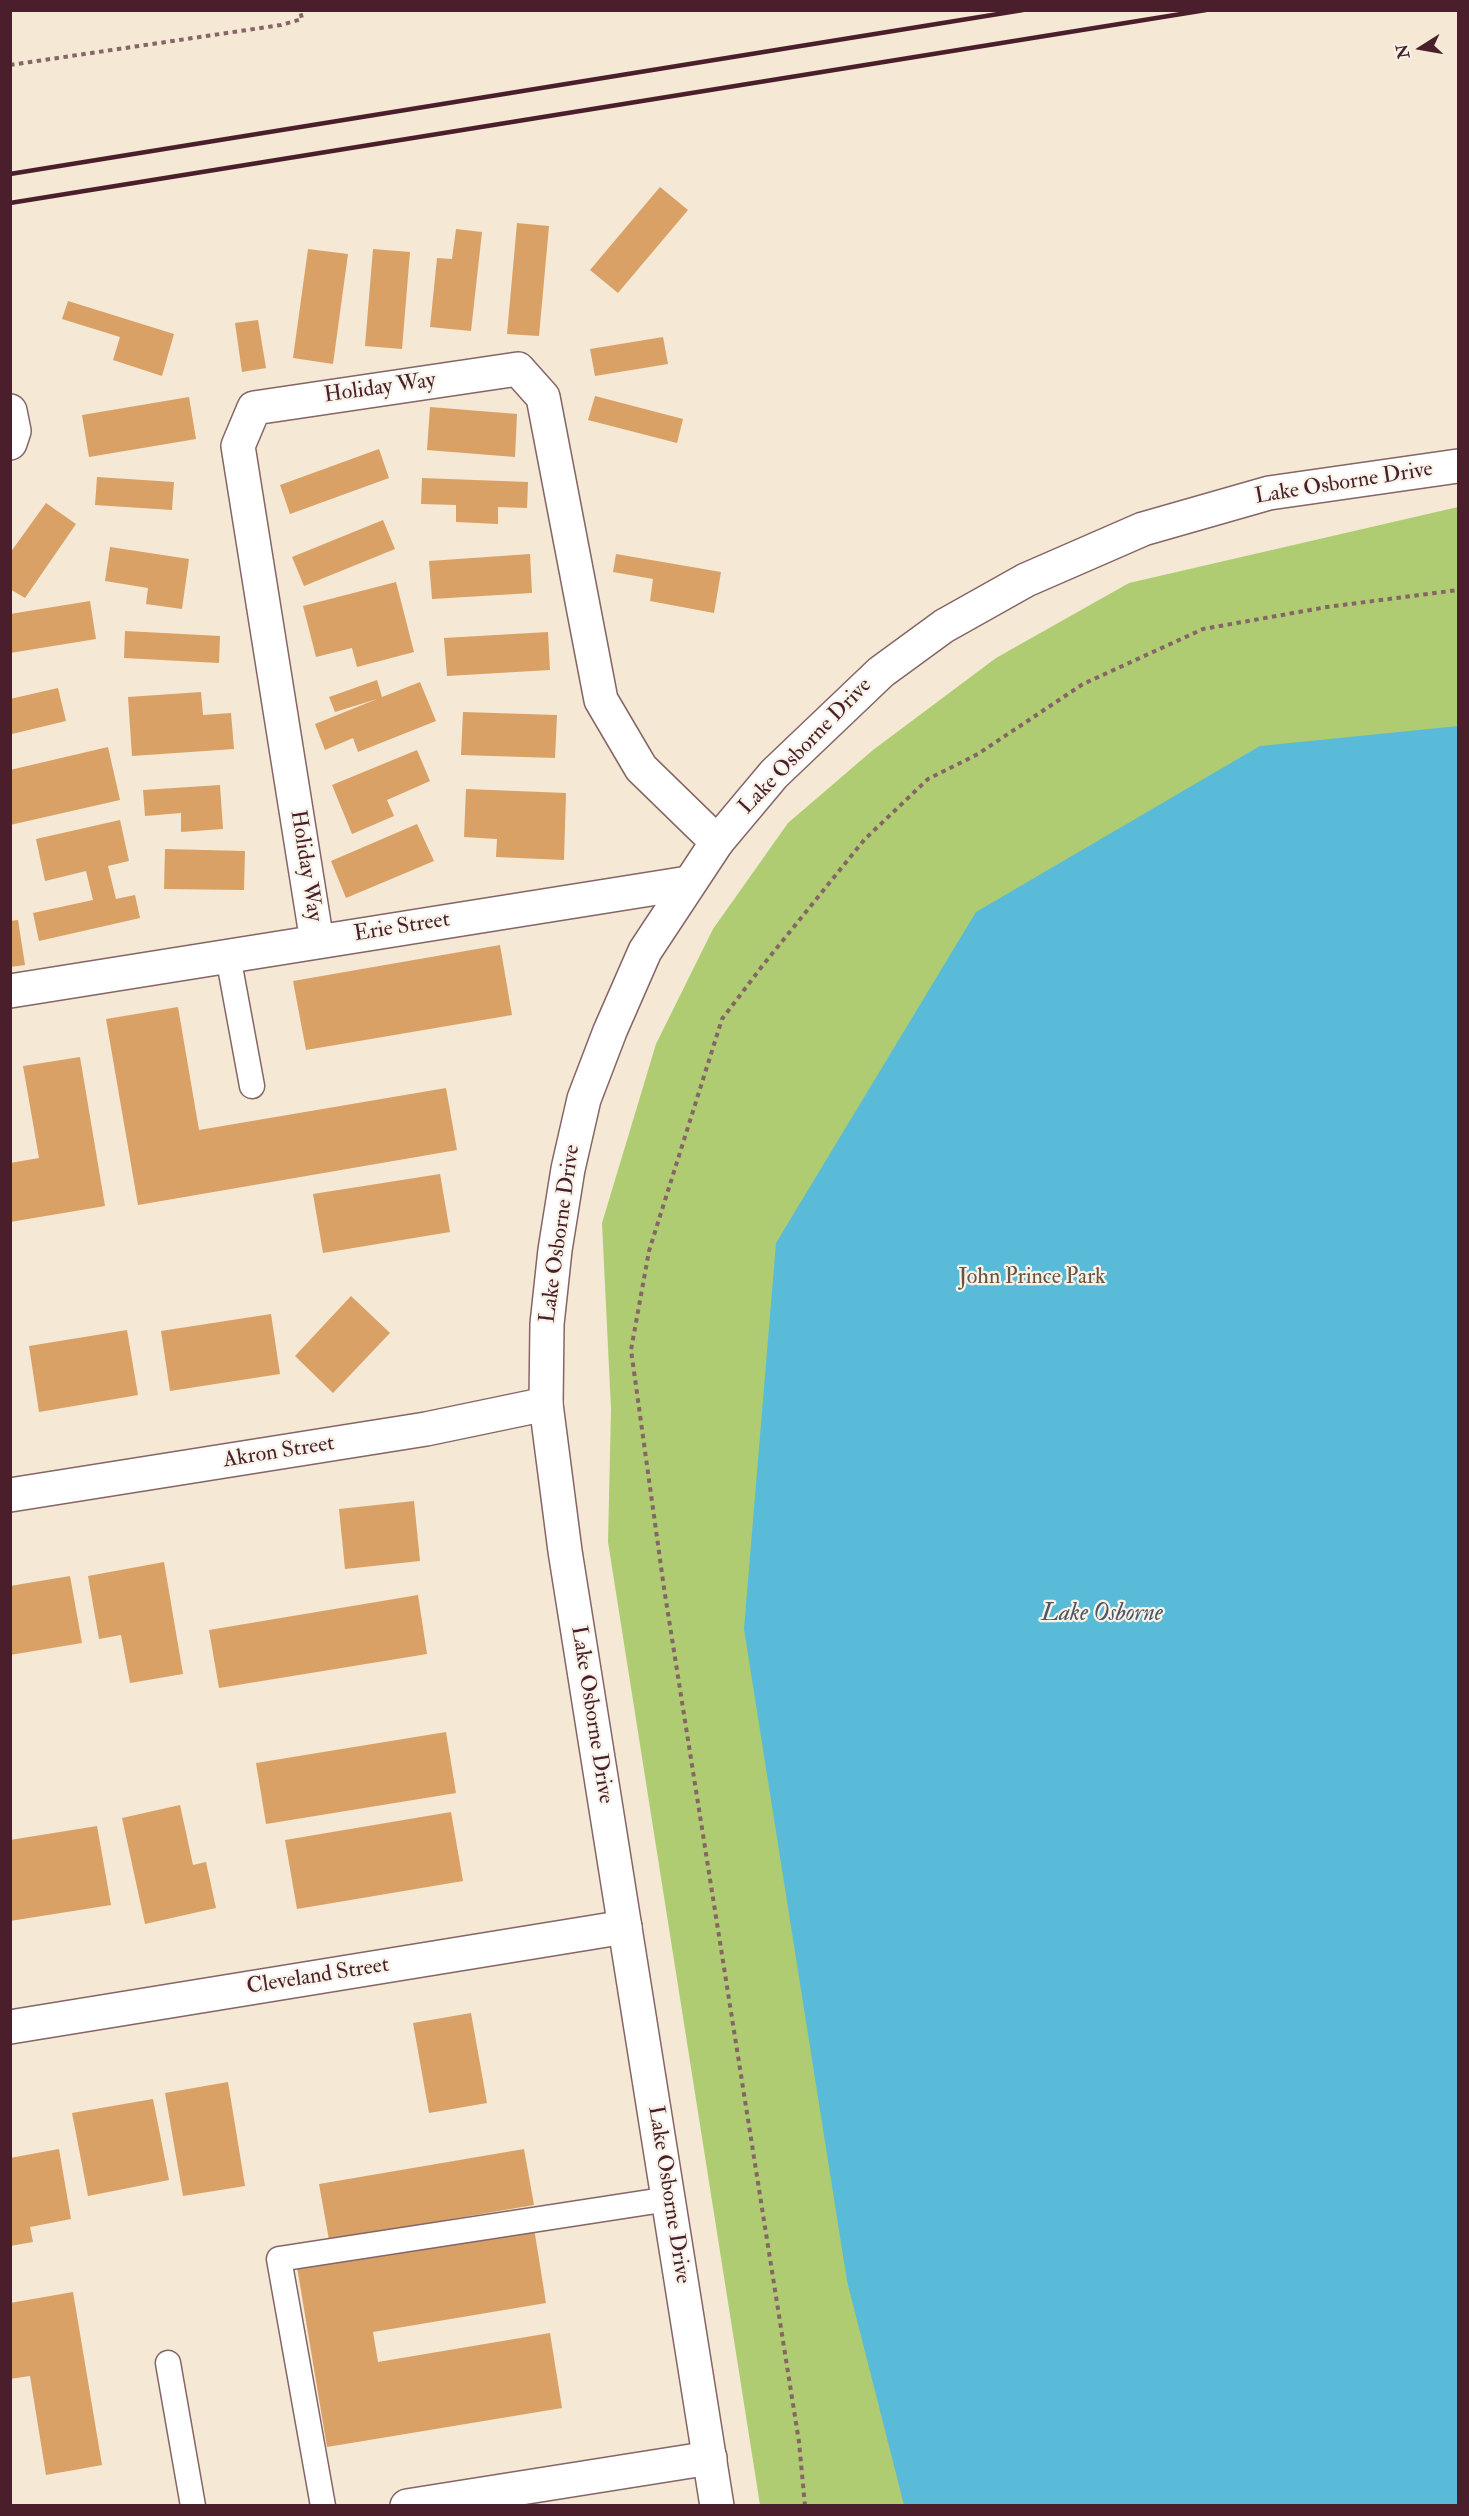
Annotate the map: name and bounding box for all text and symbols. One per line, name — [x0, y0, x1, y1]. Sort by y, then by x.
north arrow — [1391, 18, 1451, 78]
text: N — [1392, 43, 1415, 60]
street label: Holiday Way — [322, 368, 438, 410]
street label: Lake Osborne Drive — [1253, 457, 1435, 511]
street label: Lake Osborne Drive — [734, 673, 878, 821]
street label: Holiday Way — [283, 808, 327, 924]
street label: Erie Street — [352, 907, 452, 949]
street label: Lake Osborne Drive — [535, 1143, 587, 1325]
park label: John Prince Park — [958, 1265, 1106, 1291]
street label: Akron Street — [222, 1431, 336, 1475]
water label: Lake Osborne — [1041, 1601, 1163, 1629]
street label: Lake Osborne Drive — [564, 1624, 618, 1806]
street label: Cleveland Street — [245, 1953, 391, 2001]
street label: Lake Osborne Drive — [641, 2104, 695, 2286]

